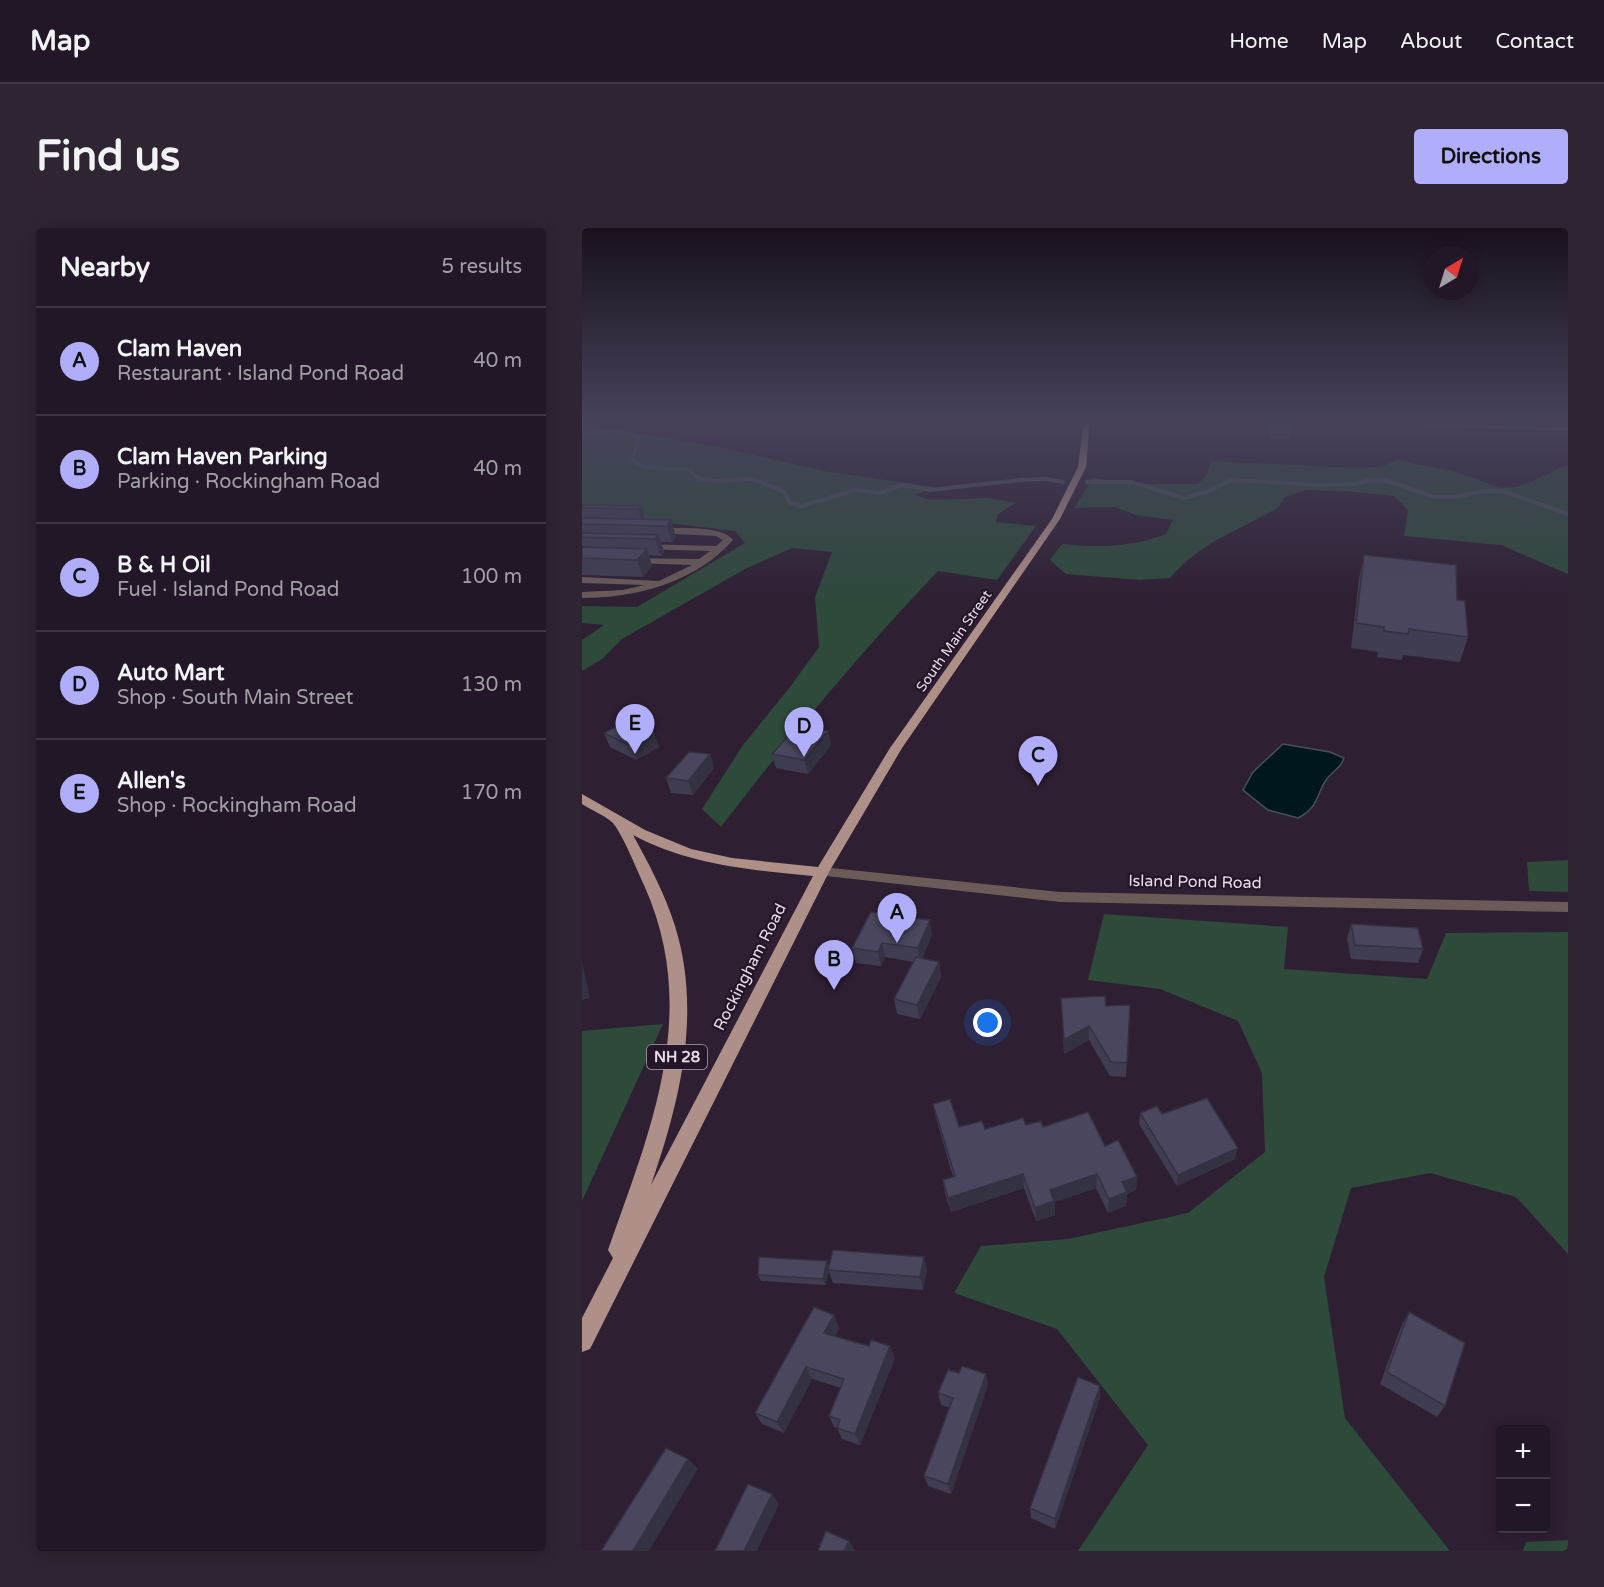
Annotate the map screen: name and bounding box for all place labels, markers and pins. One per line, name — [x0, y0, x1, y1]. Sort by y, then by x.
pin: E — [616, 704, 654, 754]
pin: D — [784, 708, 824, 757]
pin: C — [1018, 736, 1058, 786]
pin: A — [878, 894, 916, 943]
pin: B — [814, 940, 854, 990]

